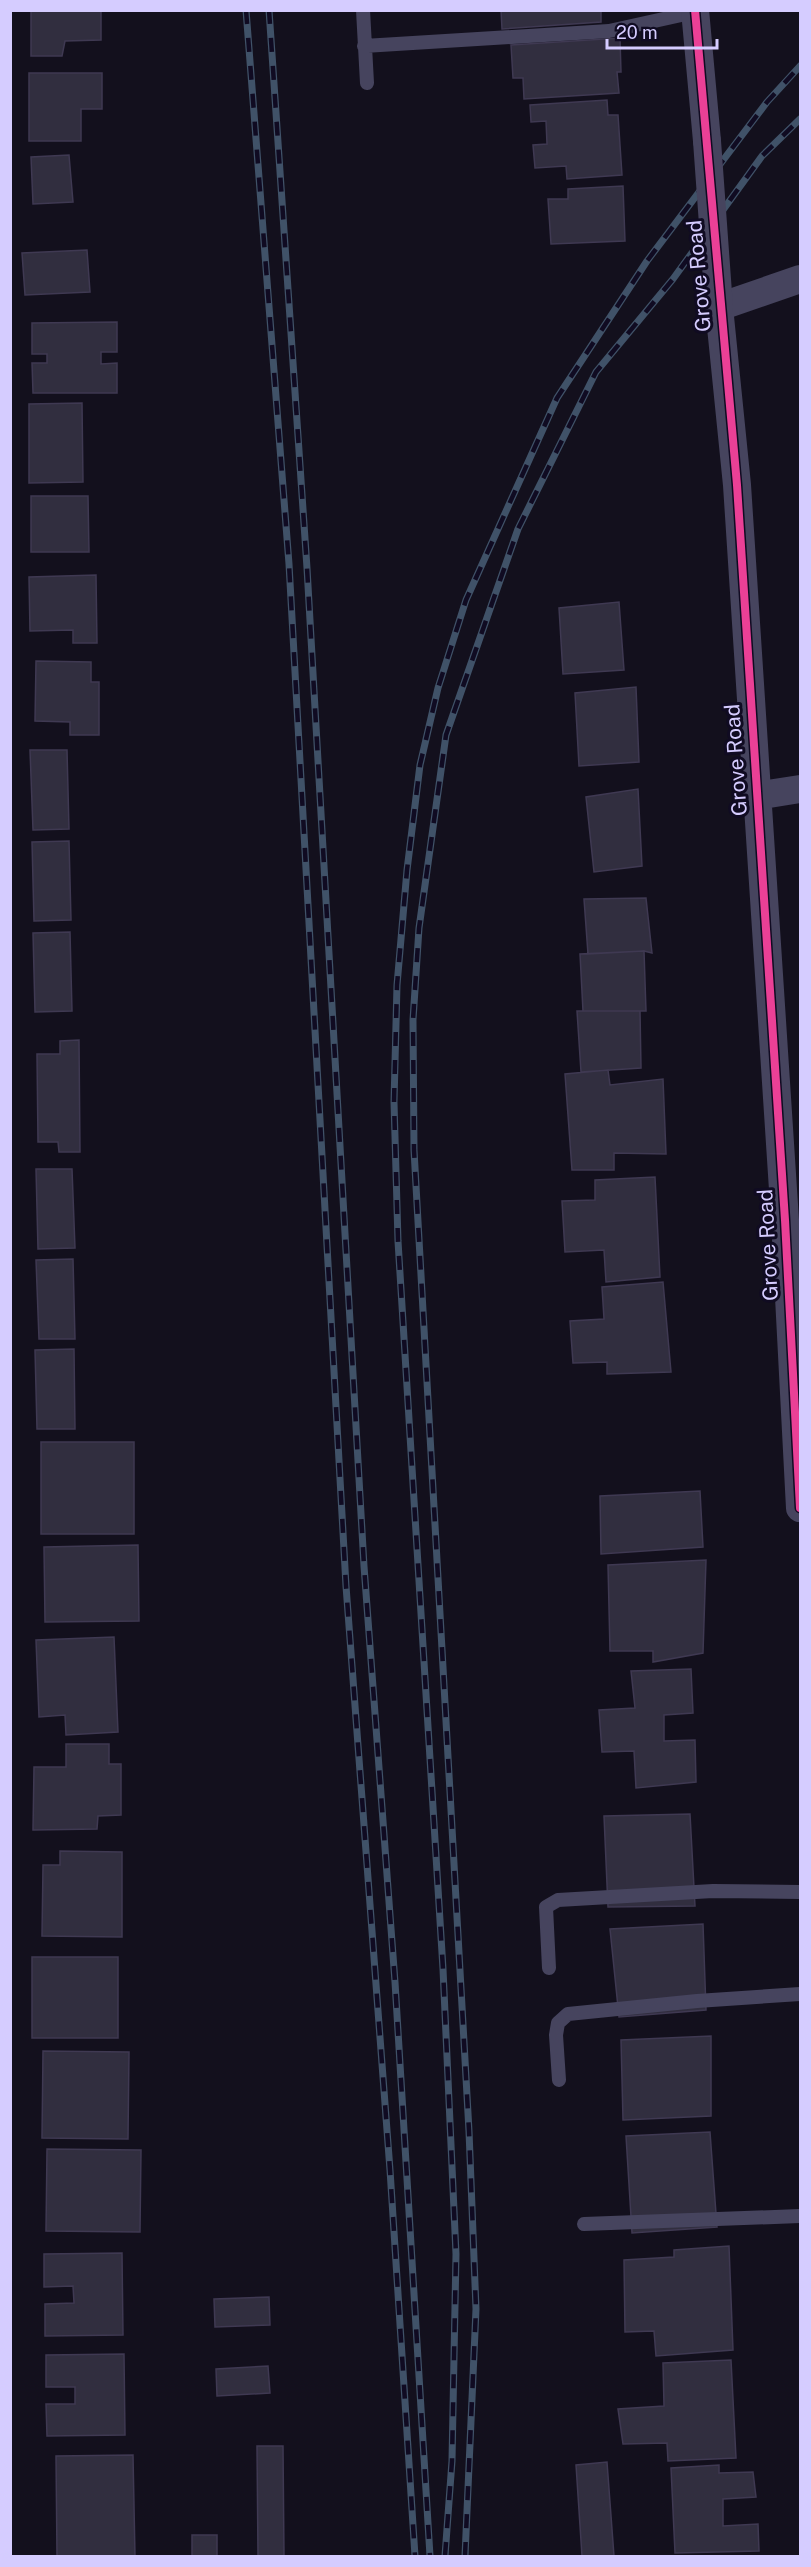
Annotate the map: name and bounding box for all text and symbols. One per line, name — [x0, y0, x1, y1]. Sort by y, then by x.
scale bar — [607, 12, 716, 50]
text: 20 m — [616, 22, 658, 43]
street label: Grove Road — [681, 219, 716, 333]
street label: Grove Road — [719, 703, 752, 817]
street label: Grove Road — [752, 1188, 783, 1302]

